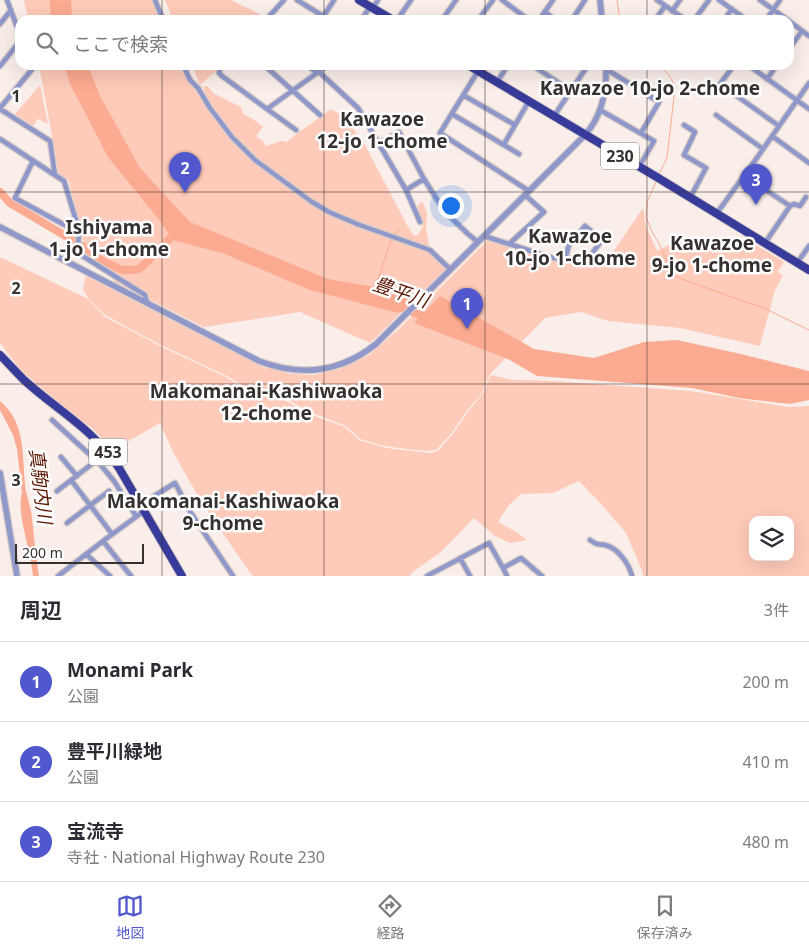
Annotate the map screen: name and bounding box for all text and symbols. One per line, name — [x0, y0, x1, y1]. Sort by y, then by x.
search box — [15, 15, 794, 70]
icon: search — [33, 29, 61, 57]
text: ここで検索 — [73, 31, 168, 57]
district label: Kawazoe 10-jo 2-chome — [540, 75, 760, 101]
text: 1 — [11, 85, 21, 107]
district label: Kawazoe 12-jo 1-chome — [316, 106, 448, 154]
road number: 230 — [601, 142, 639, 170]
pin: 2 — [169, 152, 201, 193]
pin: 3 — [740, 164, 772, 205]
your location — [438, 193, 464, 219]
district label: Ishiyama 1-jo 1-chome — [49, 214, 169, 262]
district label: Kawazoe 10-jo 1-chome — [504, 223, 636, 271]
district label: Kawazoe 9-jo 1-chome — [652, 230, 772, 278]
water label: 豊平川 — [370, 270, 434, 314]
text: 2 — [11, 277, 21, 299]
pin: 1 — [451, 288, 483, 329]
district label: Makomanai-Kashiwaoka 12-chome — [150, 378, 382, 426]
road number: 453 — [89, 438, 127, 466]
water label: 真駒内川 — [23, 447, 59, 527]
text: 3 — [11, 469, 21, 491]
district label: Makomanai-Kashiwaoka 9-chome — [107, 488, 339, 536]
map controls — [749, 516, 794, 561]
button: layers — [749, 516, 794, 561]
scale bar — [15, 541, 144, 564]
text: 200 m — [22, 543, 63, 562]
text: 周辺 — [20, 596, 62, 624]
text: 3件 — [764, 599, 789, 621]
text: Monami Park — [67, 657, 193, 683]
text: 1 — [31, 671, 41, 693]
text: 200 m — [742, 671, 789, 693]
text: 公園 — [67, 685, 99, 707]
text: 豊平川緑地 — [67, 738, 162, 764]
text: 2 — [31, 751, 41, 773]
text: 410 m — [742, 751, 789, 773]
text: 公園 — [67, 766, 99, 788]
text: 宝流寺 — [67, 818, 124, 844]
text: 3 — [31, 831, 41, 853]
text: 480 m — [742, 831, 789, 853]
text: 寺社 · National Highway Route 230 — [67, 846, 325, 868]
tab: 地図 — [116, 892, 144, 942]
tab: 経路 — [376, 892, 404, 942]
tab: 保存済み — [637, 892, 693, 942]

